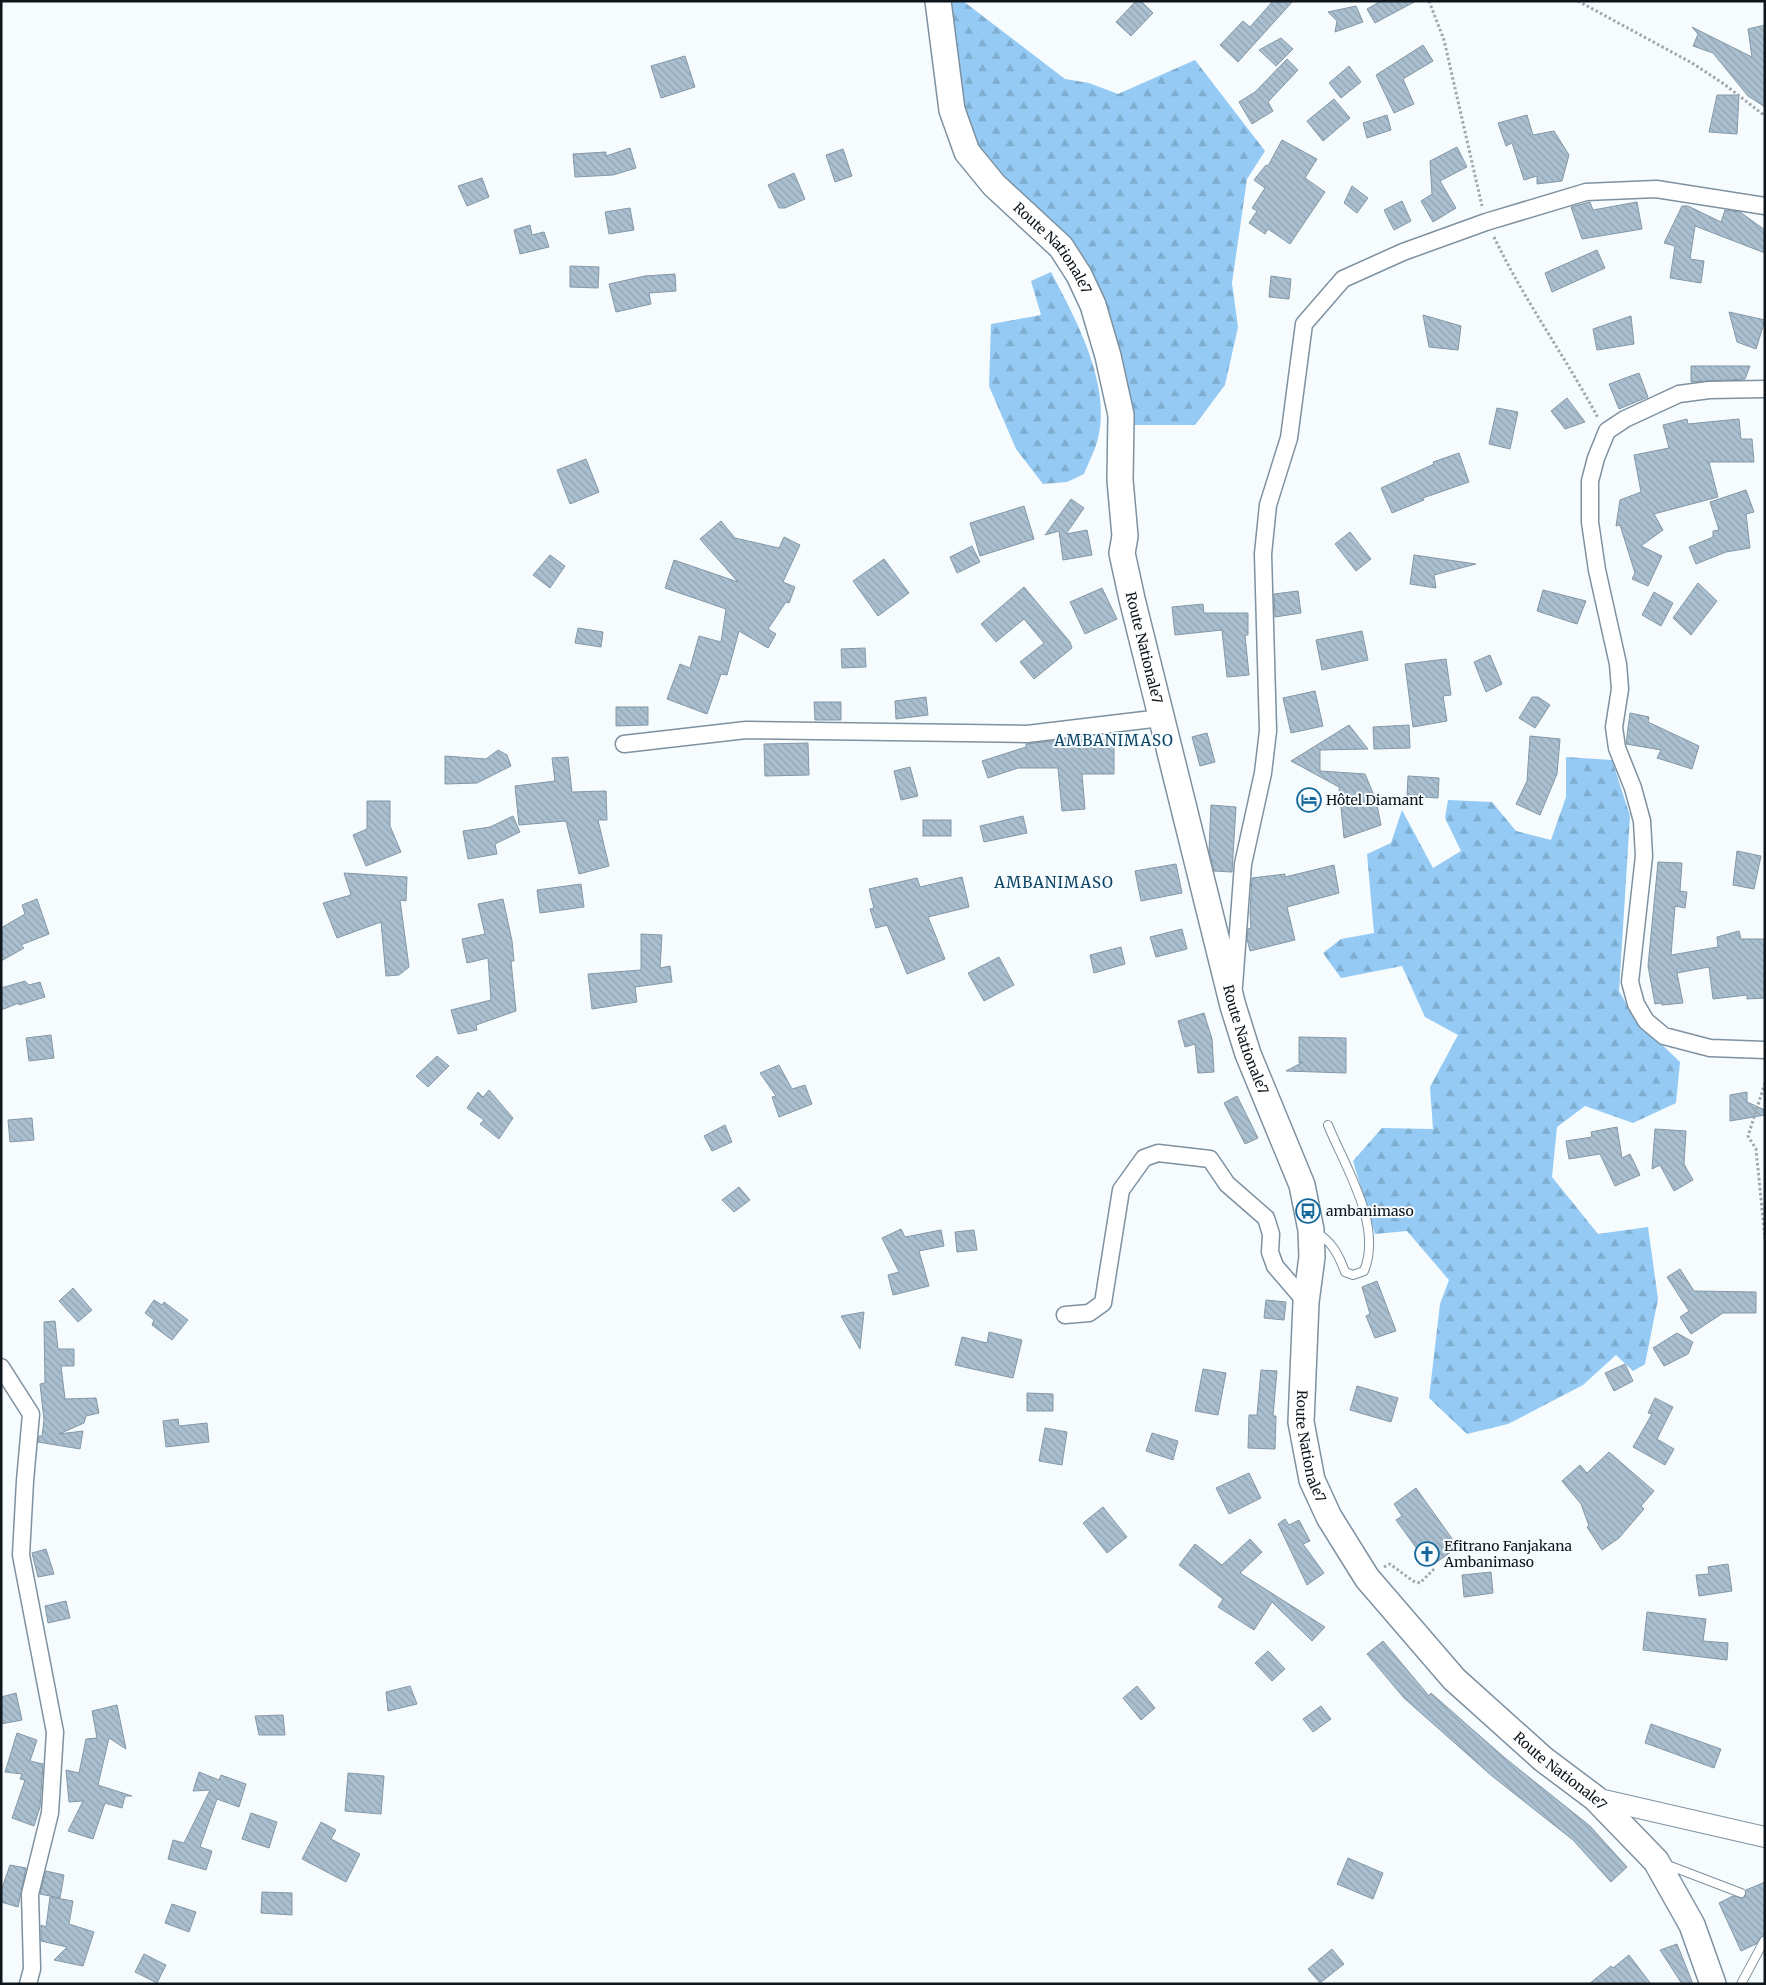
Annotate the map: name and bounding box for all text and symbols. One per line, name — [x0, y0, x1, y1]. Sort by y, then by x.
street label: Route Nationale7 — [1010, 198, 1095, 297]
street label: Route Nationale7 — [1122, 590, 1167, 705]
district label: AMBANIMASO — [1053, 731, 1174, 750]
hotel icon: Hôtel Diamant — [1296, 787, 1322, 813]
place label: Hôtel Diamant — [1326, 791, 1424, 809]
district label: AMBANIMASO — [993, 873, 1114, 892]
street label: Route Nationale7 — [1219, 983, 1273, 1097]
bus stop icon: ambanimaso — [1295, 1198, 1321, 1224]
place label: ambanimaso — [1326, 1202, 1414, 1220]
street label: Route Nationale7 — [1292, 1390, 1330, 1505]
place label: Efitrano Fanjakana Ambanimaso — [1443, 1537, 1572, 1571]
church icon: Efitrano Fanjakana Ambanimaso — [1414, 1541, 1440, 1567]
street label: Route Nationale7 — [1510, 1728, 1611, 1814]

